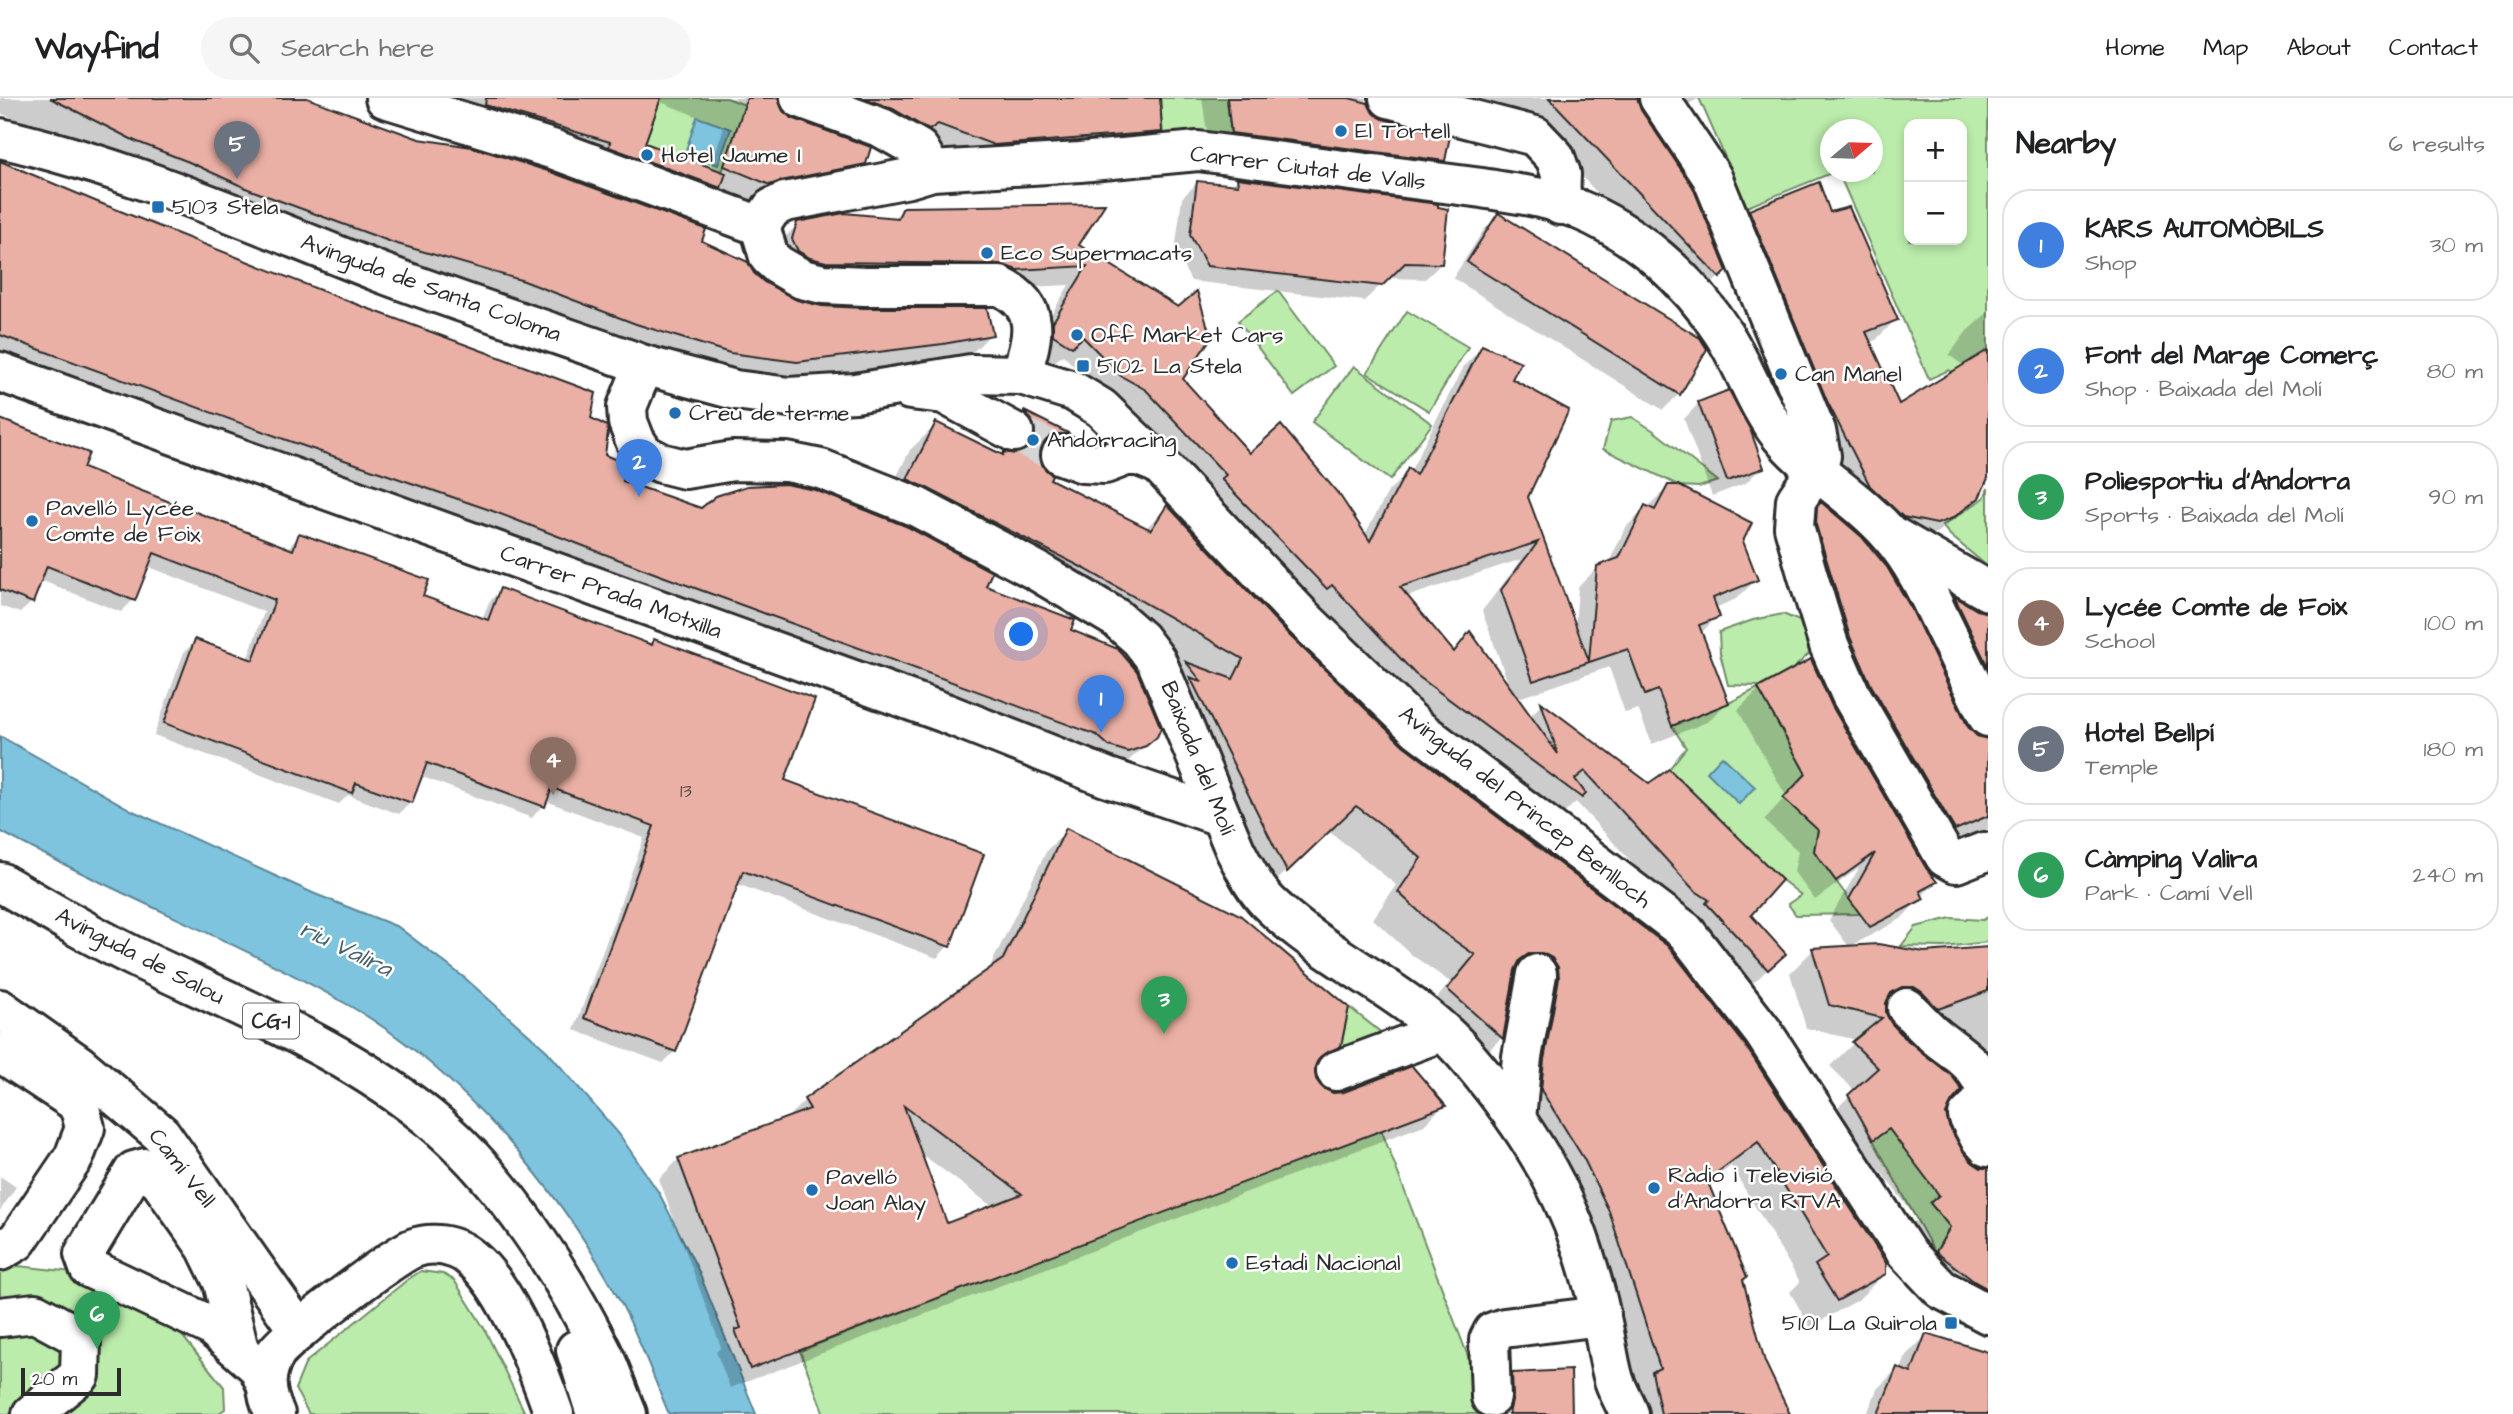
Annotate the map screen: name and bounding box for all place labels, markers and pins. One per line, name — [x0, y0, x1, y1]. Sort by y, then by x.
place label: El Tortell — [1355, 115, 1450, 147]
pin: 5 — [214, 121, 260, 179]
marker: El Tortell — [1333, 123, 1349, 139]
place label: Hotel Jaume I — [661, 139, 801, 171]
marker: Hotel Jaume I — [639, 147, 655, 163]
place label: 5103 Stela — [172, 191, 279, 223]
marker: 5103 Stela — [150, 199, 166, 215]
place label: Eco Supermacats — [1001, 237, 1192, 269]
marker: Eco Supermacats — [979, 245, 995, 261]
place label: Off Market Cars — [1091, 319, 1284, 351]
marker: Off Market Cars — [1069, 327, 1085, 343]
place label: 5102 La Stela — [1097, 350, 1242, 382]
marker: 5102 La Stela — [1075, 358, 1091, 374]
place label: Can Manel — [1795, 358, 1902, 390]
marker: Can Manel — [1773, 366, 1789, 382]
place label: Creu de terme — [689, 397, 850, 429]
marker: Creu de terme — [667, 405, 683, 421]
place label: Andorracing — [1047, 424, 1177, 457]
marker: Andorracing — [1025, 432, 1041, 448]
pin: 2 — [616, 439, 662, 497]
place label: Pavelló Lycée Comte de Foix — [46, 492, 201, 550]
marker: Pavelló Lycée Comte de Foix — [24, 513, 40, 529]
pin: 1 — [1078, 675, 1124, 733]
pin: 4 — [530, 737, 576, 795]
pin: 3 — [1141, 976, 1187, 1034]
place label: Ràdio i Televisió d'Andorra RTVA — [1668, 1159, 1841, 1217]
place label: Pavelló Joan Alay — [826, 1161, 927, 1220]
marker: Ràdio i Televisió d'Andorra RTVA — [1646, 1180, 1662, 1196]
marker: Pavelló Joan Alay — [804, 1182, 820, 1198]
place label: Estadi Nacional — [1246, 1247, 1401, 1279]
marker: Estadi Nacional — [1224, 1255, 1240, 1271]
pin: 6 — [74, 1291, 120, 1349]
place label: 5101 La Quirola — [1782, 1307, 1937, 1339]
marker: 5101 La Quirola — [1943, 1315, 1959, 1331]

